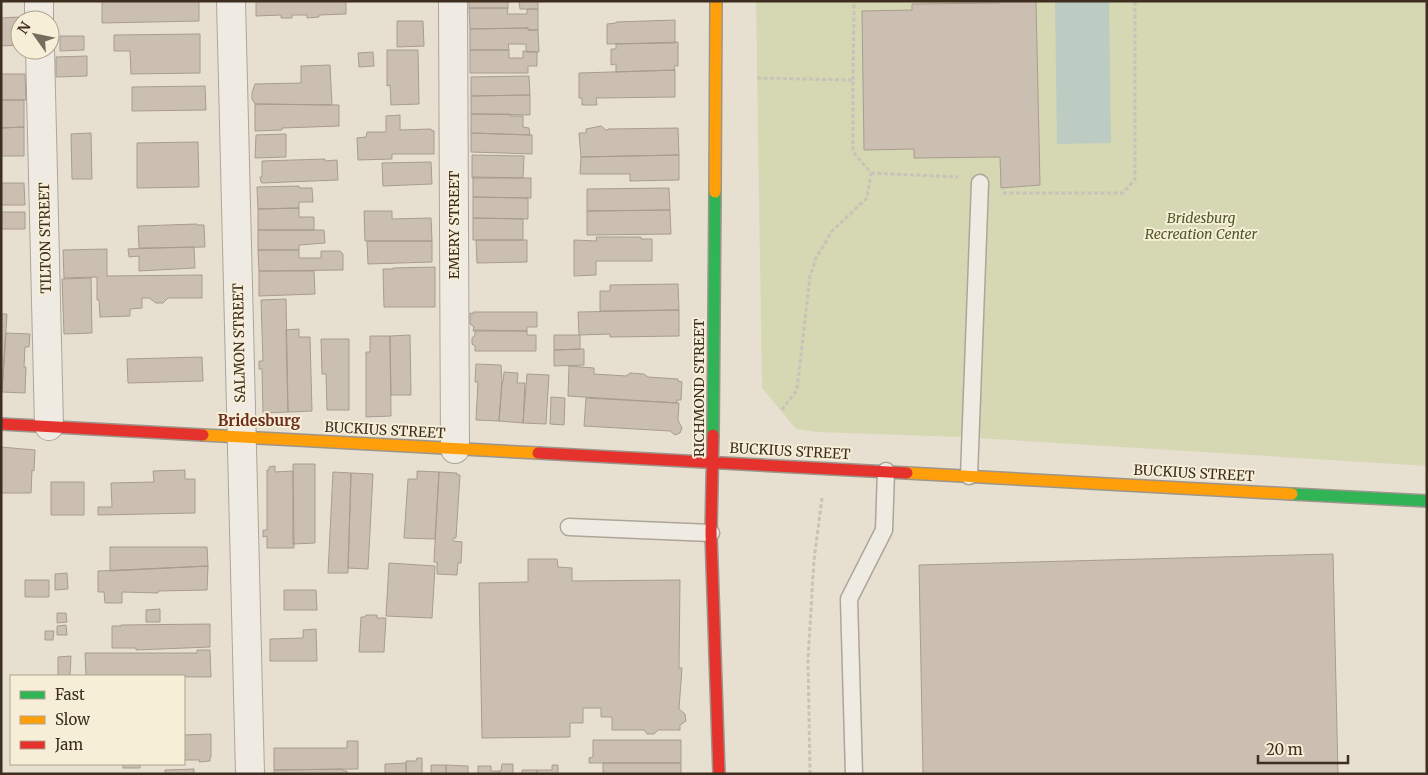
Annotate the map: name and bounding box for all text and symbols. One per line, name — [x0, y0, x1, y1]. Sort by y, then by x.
north arrow — [10, 10, 60, 60]
text: N — [14, 18, 35, 37]
street label: EMERY STREET — [445, 170, 463, 279]
street label: TILTON STREET — [35, 182, 55, 294]
park label: Bridesburg Recreation Center — [1145, 209, 1257, 243]
street label: SALMON STREET — [229, 283, 249, 403]
street label: RICHMOND STREET — [690, 319, 708, 457]
district label: Bridesburg — [218, 411, 301, 430]
street label: BUCKIUS STREET — [324, 418, 446, 442]
street label: BUCKIUS STREET — [729, 439, 851, 463]
street label: BUCKIUS STREET — [1133, 461, 1255, 485]
legend — [10, 675, 185, 765]
text: Fast — [55, 685, 85, 704]
text: Slow — [55, 710, 90, 729]
scale bar — [1258, 732, 1348, 764]
text: Jam — [54, 735, 83, 754]
text: 20 m — [1266, 740, 1303, 759]

